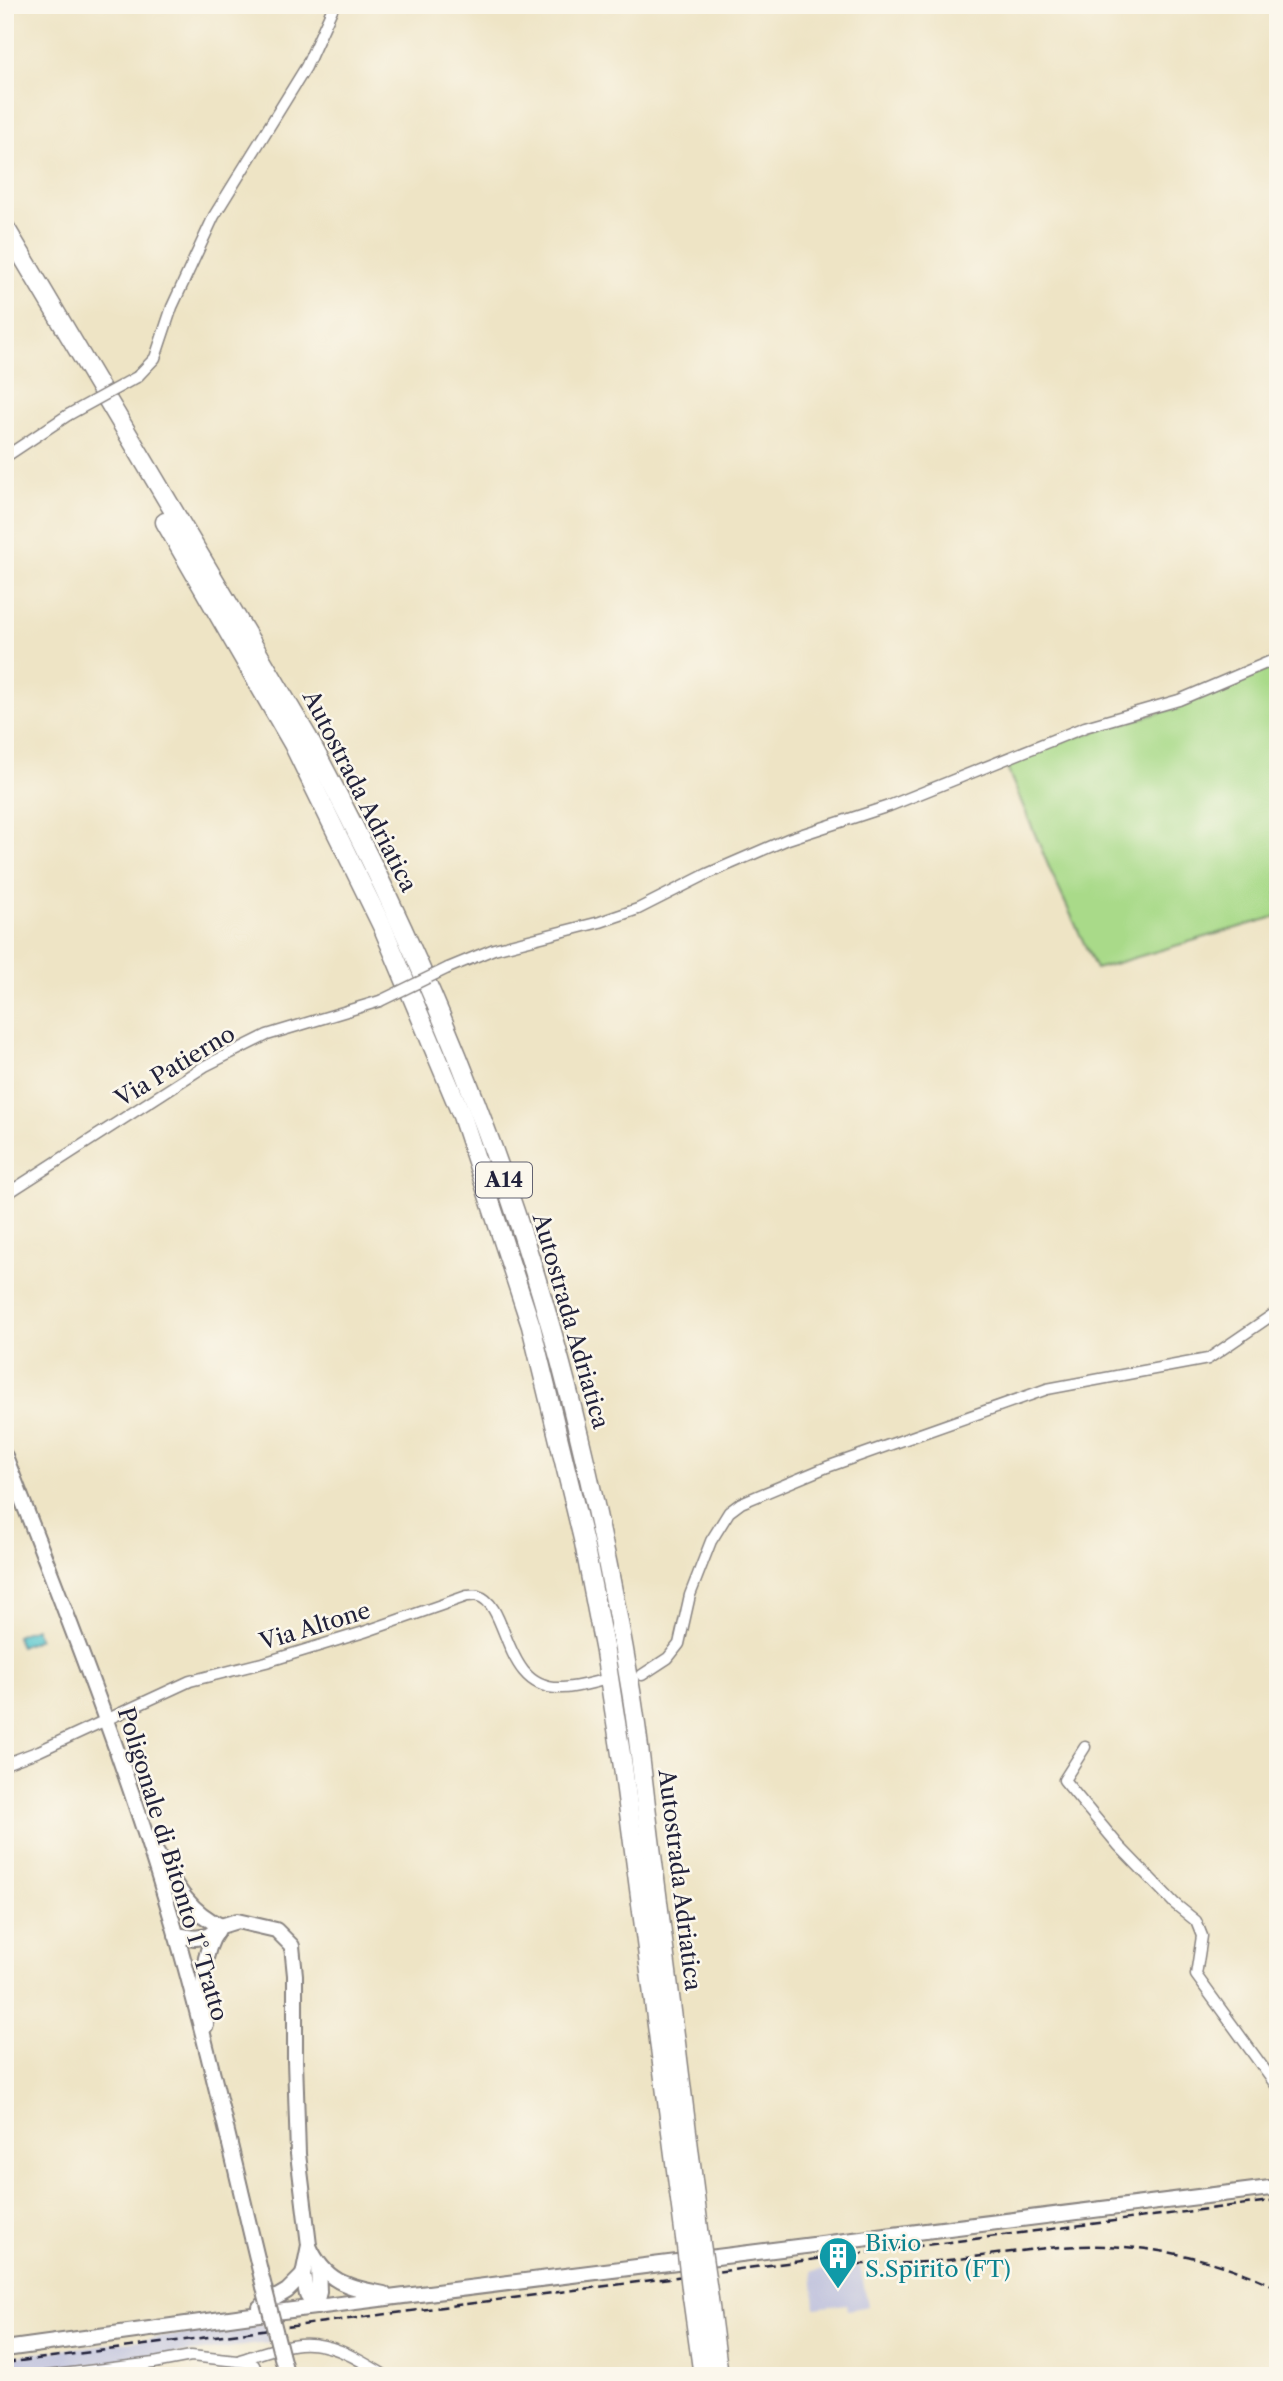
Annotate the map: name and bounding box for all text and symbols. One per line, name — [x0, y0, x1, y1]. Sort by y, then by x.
street label: Autostrada Adriatica — [297, 685, 423, 897]
street label: Via Patierno — [109, 1019, 240, 1113]
road number: A14 — [476, 1162, 532, 1198]
street label: Autostrada Adriatica — [527, 1209, 615, 1433]
street label: Via Altone — [255, 1596, 374, 1656]
street label: Poligonale di Bitonto 1° Tratto — [112, 1704, 234, 2024]
street label: Autostrada Adriatica — [652, 1767, 708, 1993]
place label: Bivio S.Spirito (FT) — [865, 2229, 1011, 2283]
building icon: Bivio S.Spirito (FT) — [817, 2235, 859, 2290]

